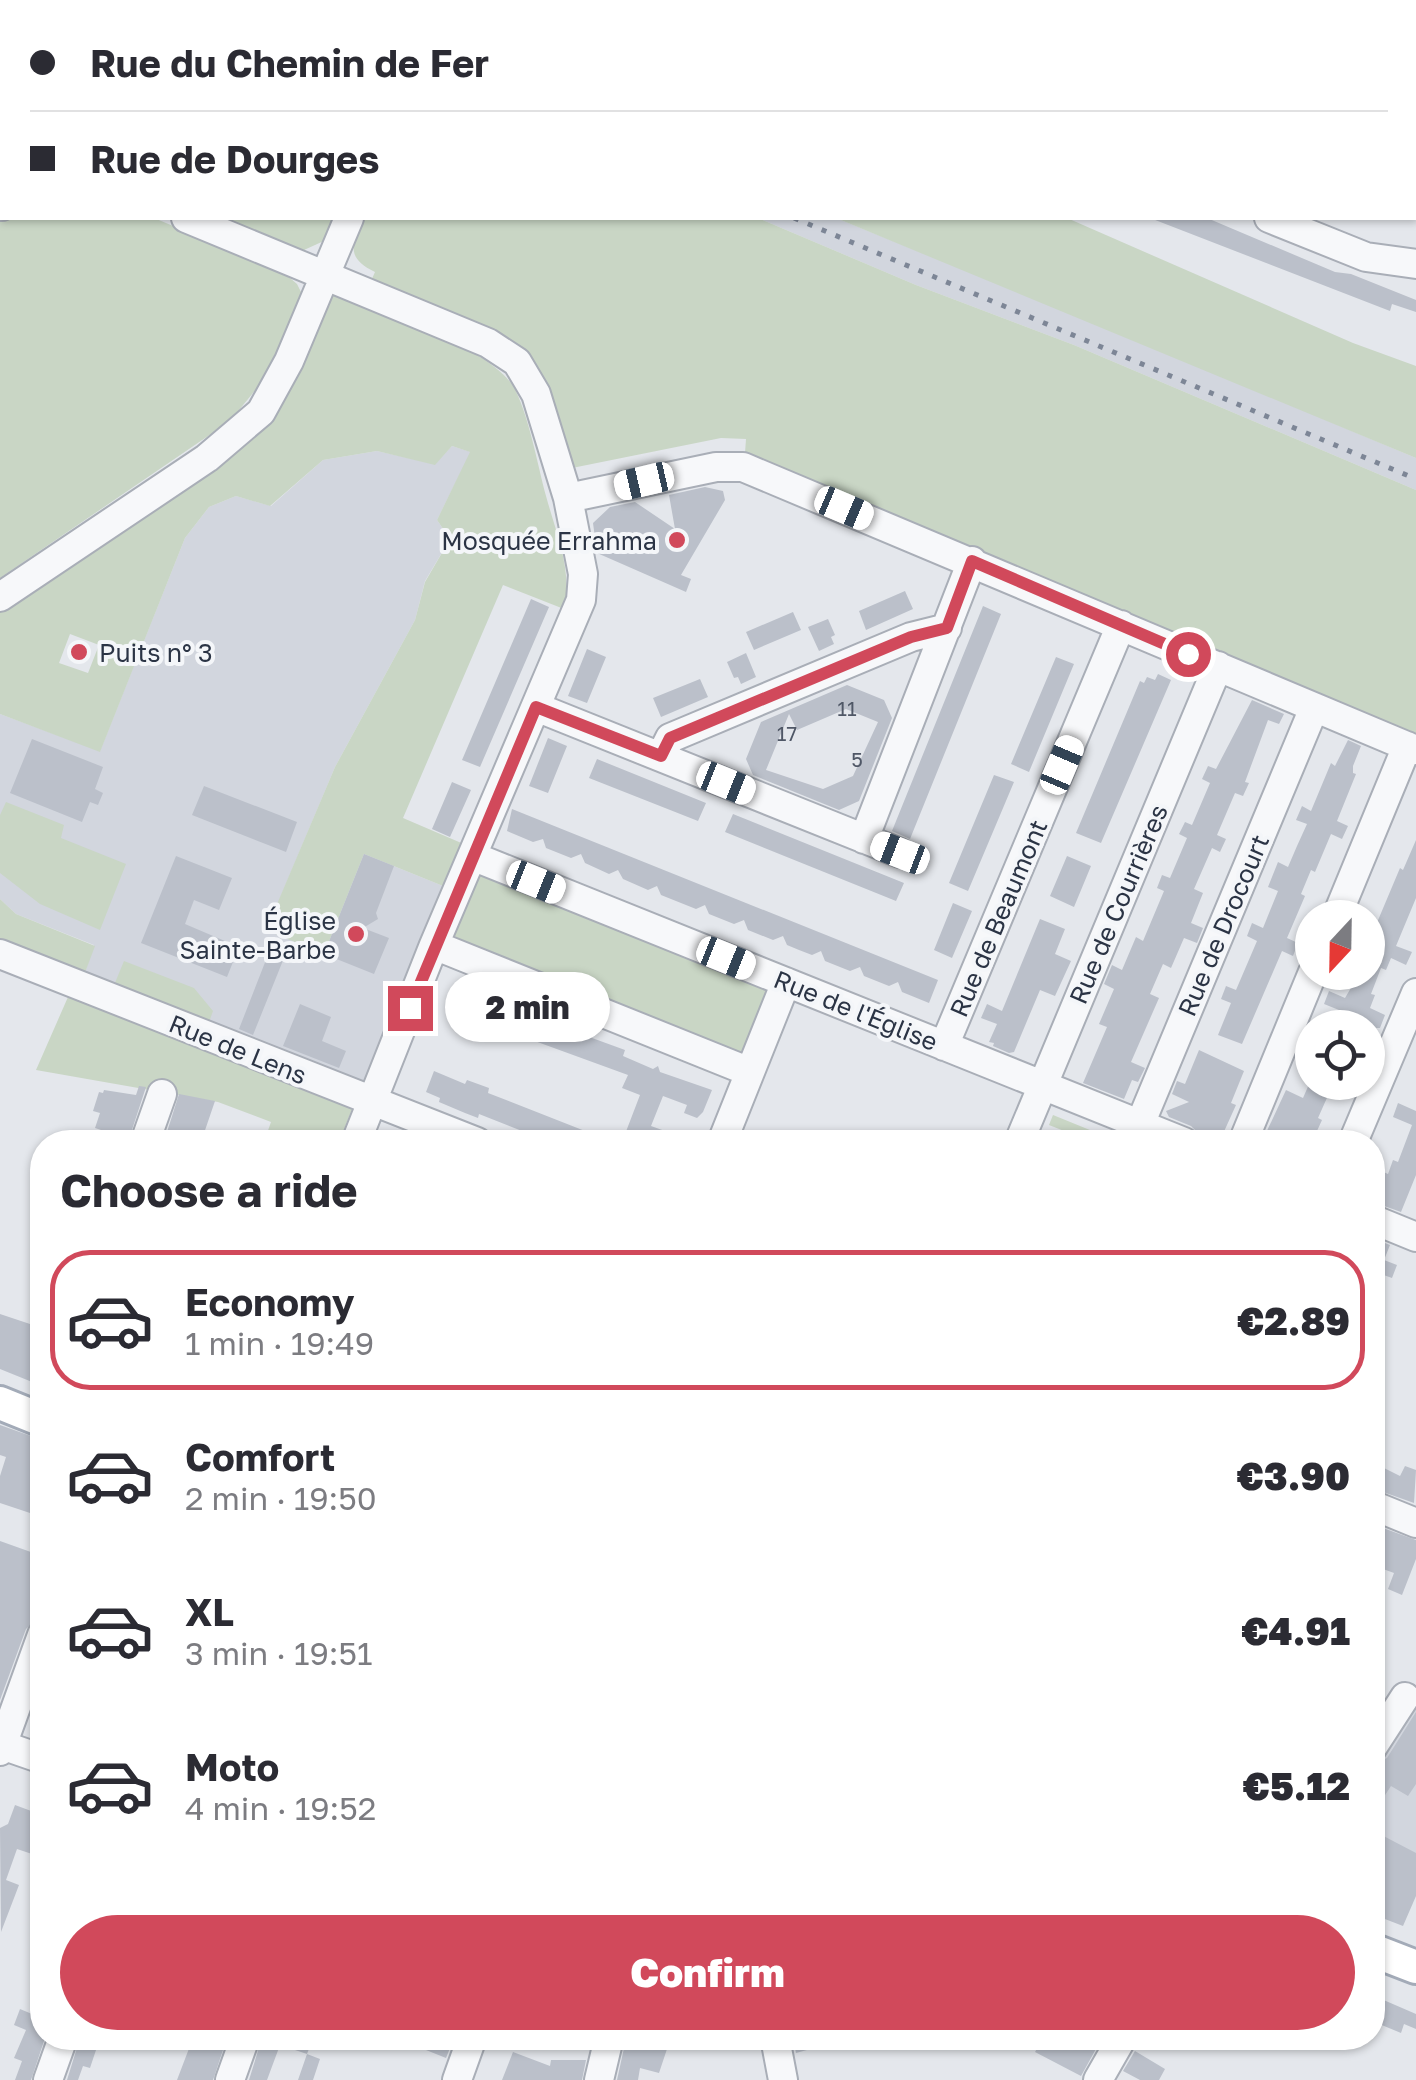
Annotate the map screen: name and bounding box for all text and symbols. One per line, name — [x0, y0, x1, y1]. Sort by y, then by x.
text: Rue du Chemin de Fer — [90, 40, 489, 85]
text: Rue de Dourges — [90, 136, 380, 181]
car — [611, 460, 677, 502]
car — [811, 482, 877, 534]
place label: Mosquée Errahma — [441, 525, 657, 556]
marker: Mosquée Errahma — [666, 529, 688, 551]
route start — [1166, 632, 1211, 677]
place label: Puits n° 3 — [99, 637, 213, 668]
marker: Puits n° 3 — [68, 641, 90, 663]
house number: 11 — [837, 696, 857, 720]
house number: 17 — [777, 721, 797, 745]
car — [1036, 732, 1088, 798]
house number: 5 — [851, 747, 863, 771]
car — [693, 758, 759, 808]
street label: Rue de Courrières — [1062, 800, 1174, 1008]
street label: Rue de Beaumont — [942, 815, 1054, 1021]
car — [867, 828, 933, 878]
street label: Rue de Drocourt — [1171, 829, 1275, 1021]
car — [503, 857, 569, 907]
north arrow — [1295, 900, 1385, 990]
map controls — [1295, 900, 1385, 1100]
place label: Église Sainte-Barbe — [180, 905, 336, 965]
marker: Église Sainte-Barbe — [345, 923, 367, 945]
car — [693, 933, 759, 983]
street label: Rue de l'Église — [770, 963, 942, 1057]
callout: 2 min — [445, 973, 610, 1043]
route end — [388, 986, 433, 1031]
text: 2 min — [485, 988, 570, 1026]
street label: Rue de Lens — [165, 1007, 311, 1091]
button: locate — [1295, 1010, 1385, 1100]
text: Choose a ride — [60, 1163, 358, 1217]
icon: car — [65, 1275, 155, 1365]
text: Economy — [185, 1279, 354, 1324]
text: €2.89 — [1237, 1298, 1350, 1343]
text: 1 min · 19:49 — [185, 1324, 374, 1362]
icon: car — [65, 1430, 155, 1520]
text: Comfort — [185, 1434, 335, 1479]
text: €3.90 — [1236, 1453, 1350, 1498]
text: 2 min · 19:50 — [185, 1479, 377, 1517]
icon: car — [65, 1585, 155, 1675]
text: XL — [185, 1589, 234, 1634]
text: €4.91 — [1241, 1608, 1350, 1653]
text: 3 min · 19:51 — [185, 1634, 372, 1672]
icon: car — [65, 1740, 155, 1830]
text: Moto — [185, 1744, 279, 1789]
text: €5.12 — [1243, 1763, 1350, 1808]
text: 4 min · 19:52 — [185, 1789, 376, 1827]
button: Confirm — [60, 1915, 1355, 2030]

